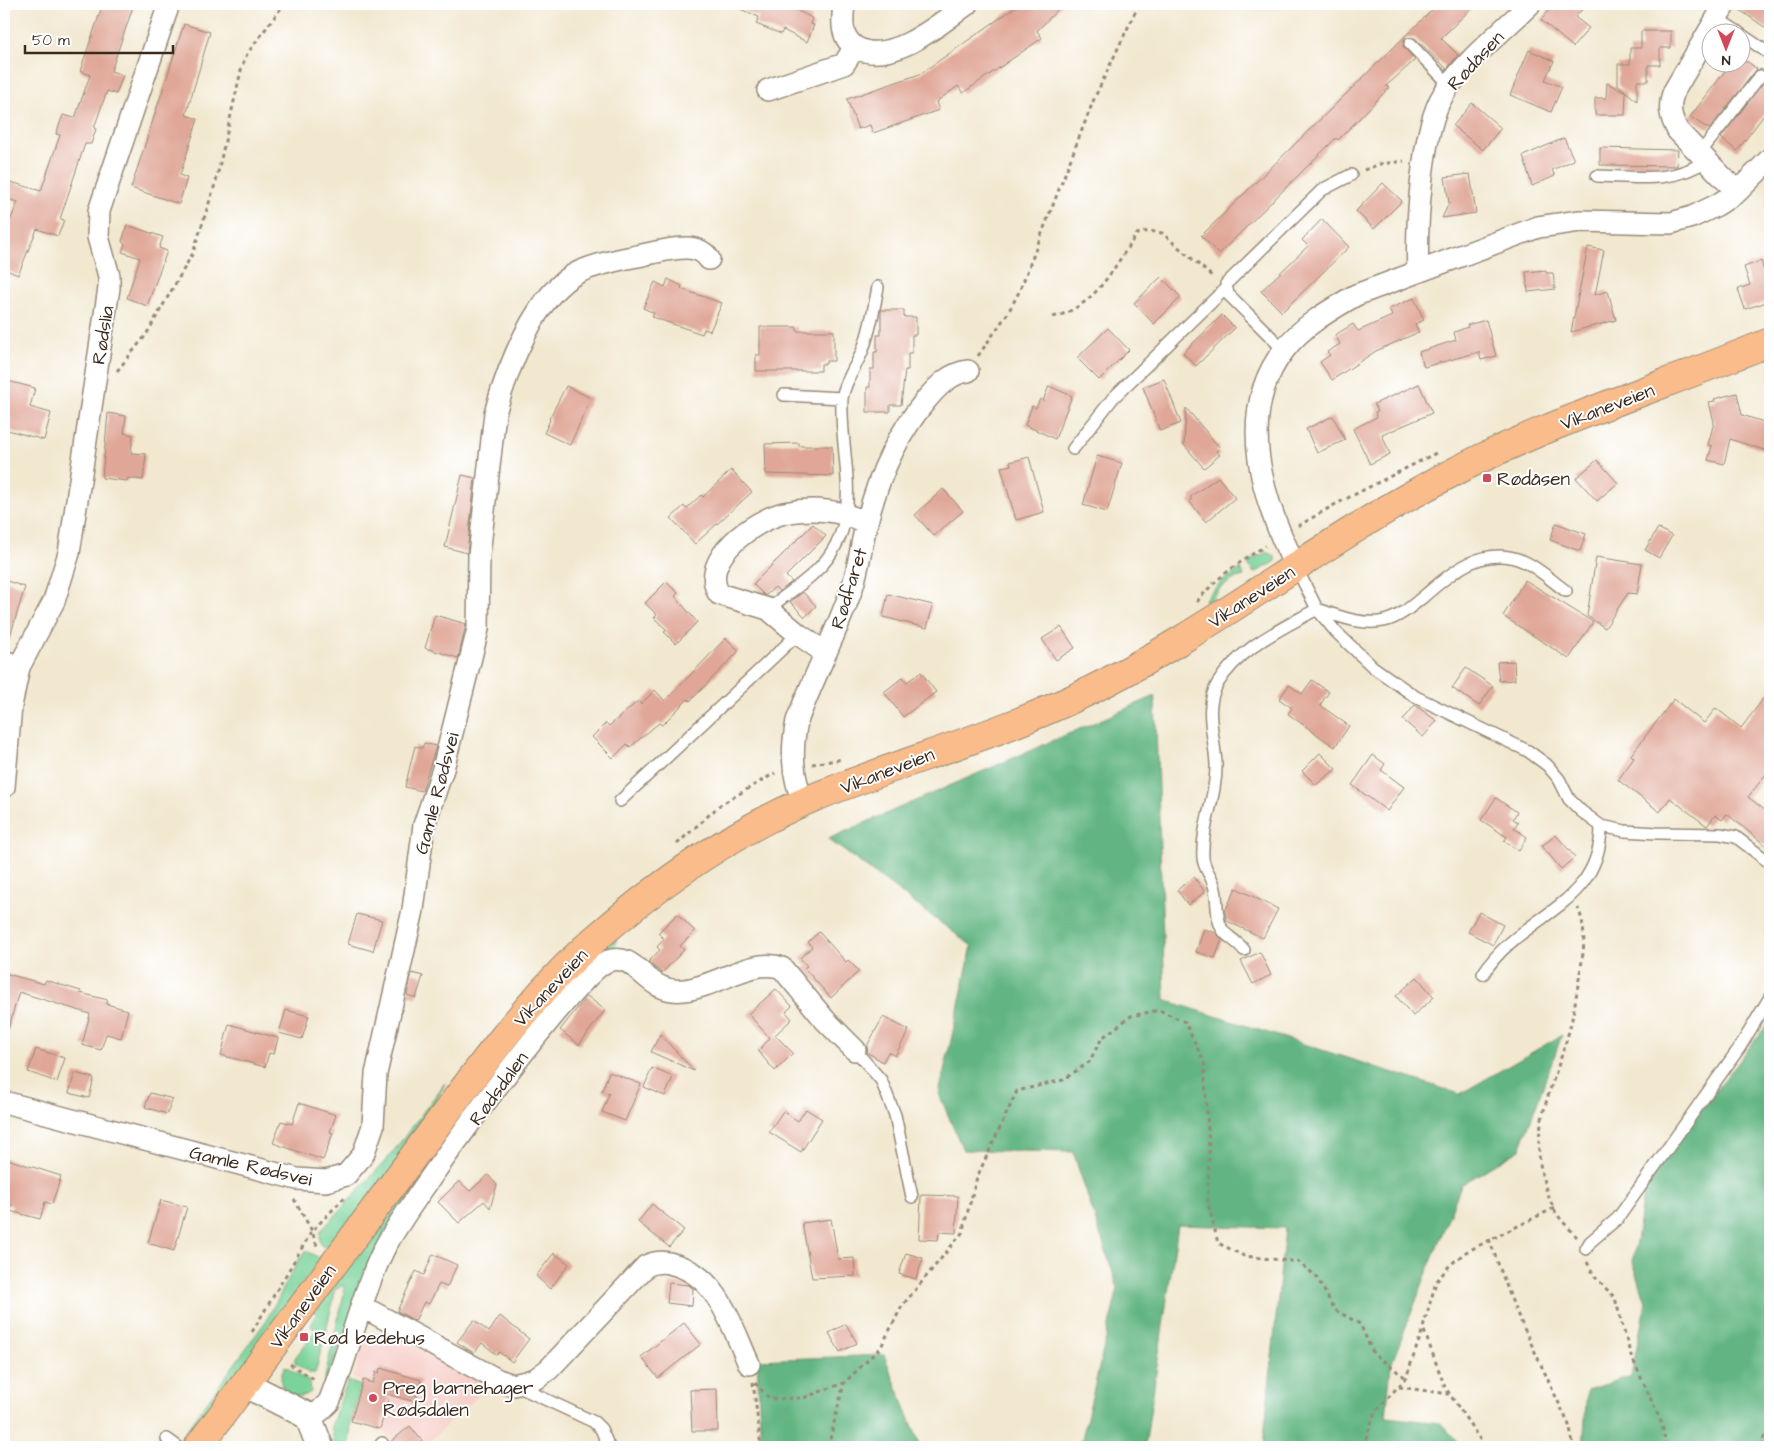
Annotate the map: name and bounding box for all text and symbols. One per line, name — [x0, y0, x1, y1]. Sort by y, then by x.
scale bar — [25, 22, 172, 54]
north arrow — [1702, 22, 1752, 72]
street label: Rødåsen — [1441, 25, 1511, 97]
text: 50 m — [32, 30, 70, 51]
text: N — [1721, 50, 1730, 70]
street label: Rødslia — [86, 304, 121, 367]
street label: Vikaneveien — [1557, 377, 1658, 438]
place label: Rødåsen — [1497, 466, 1570, 493]
marker: Rødåsen — [1481, 472, 1493, 484]
street label: Rødfaret — [824, 544, 875, 632]
street label: Vikaneveien — [1203, 559, 1301, 635]
street label: Gamle Rødsvei — [408, 729, 467, 857]
street label: Vikaneveien — [837, 741, 938, 802]
street label: Vikaneveien — [508, 943, 595, 1033]
street label: Rødsdalen — [463, 1046, 535, 1131]
street label: Gamle Rødsvei — [187, 1139, 315, 1194]
street label: Vikaneveien — [263, 1259, 343, 1355]
place label: Rød bedehus — [314, 1325, 425, 1352]
marker: Rød bedehus — [298, 1331, 310, 1343]
place label: Preg barnehager Rødsdalen — [383, 1375, 534, 1424]
marker: Preg barnehager Rødsdalen — [367, 1392, 379, 1404]

